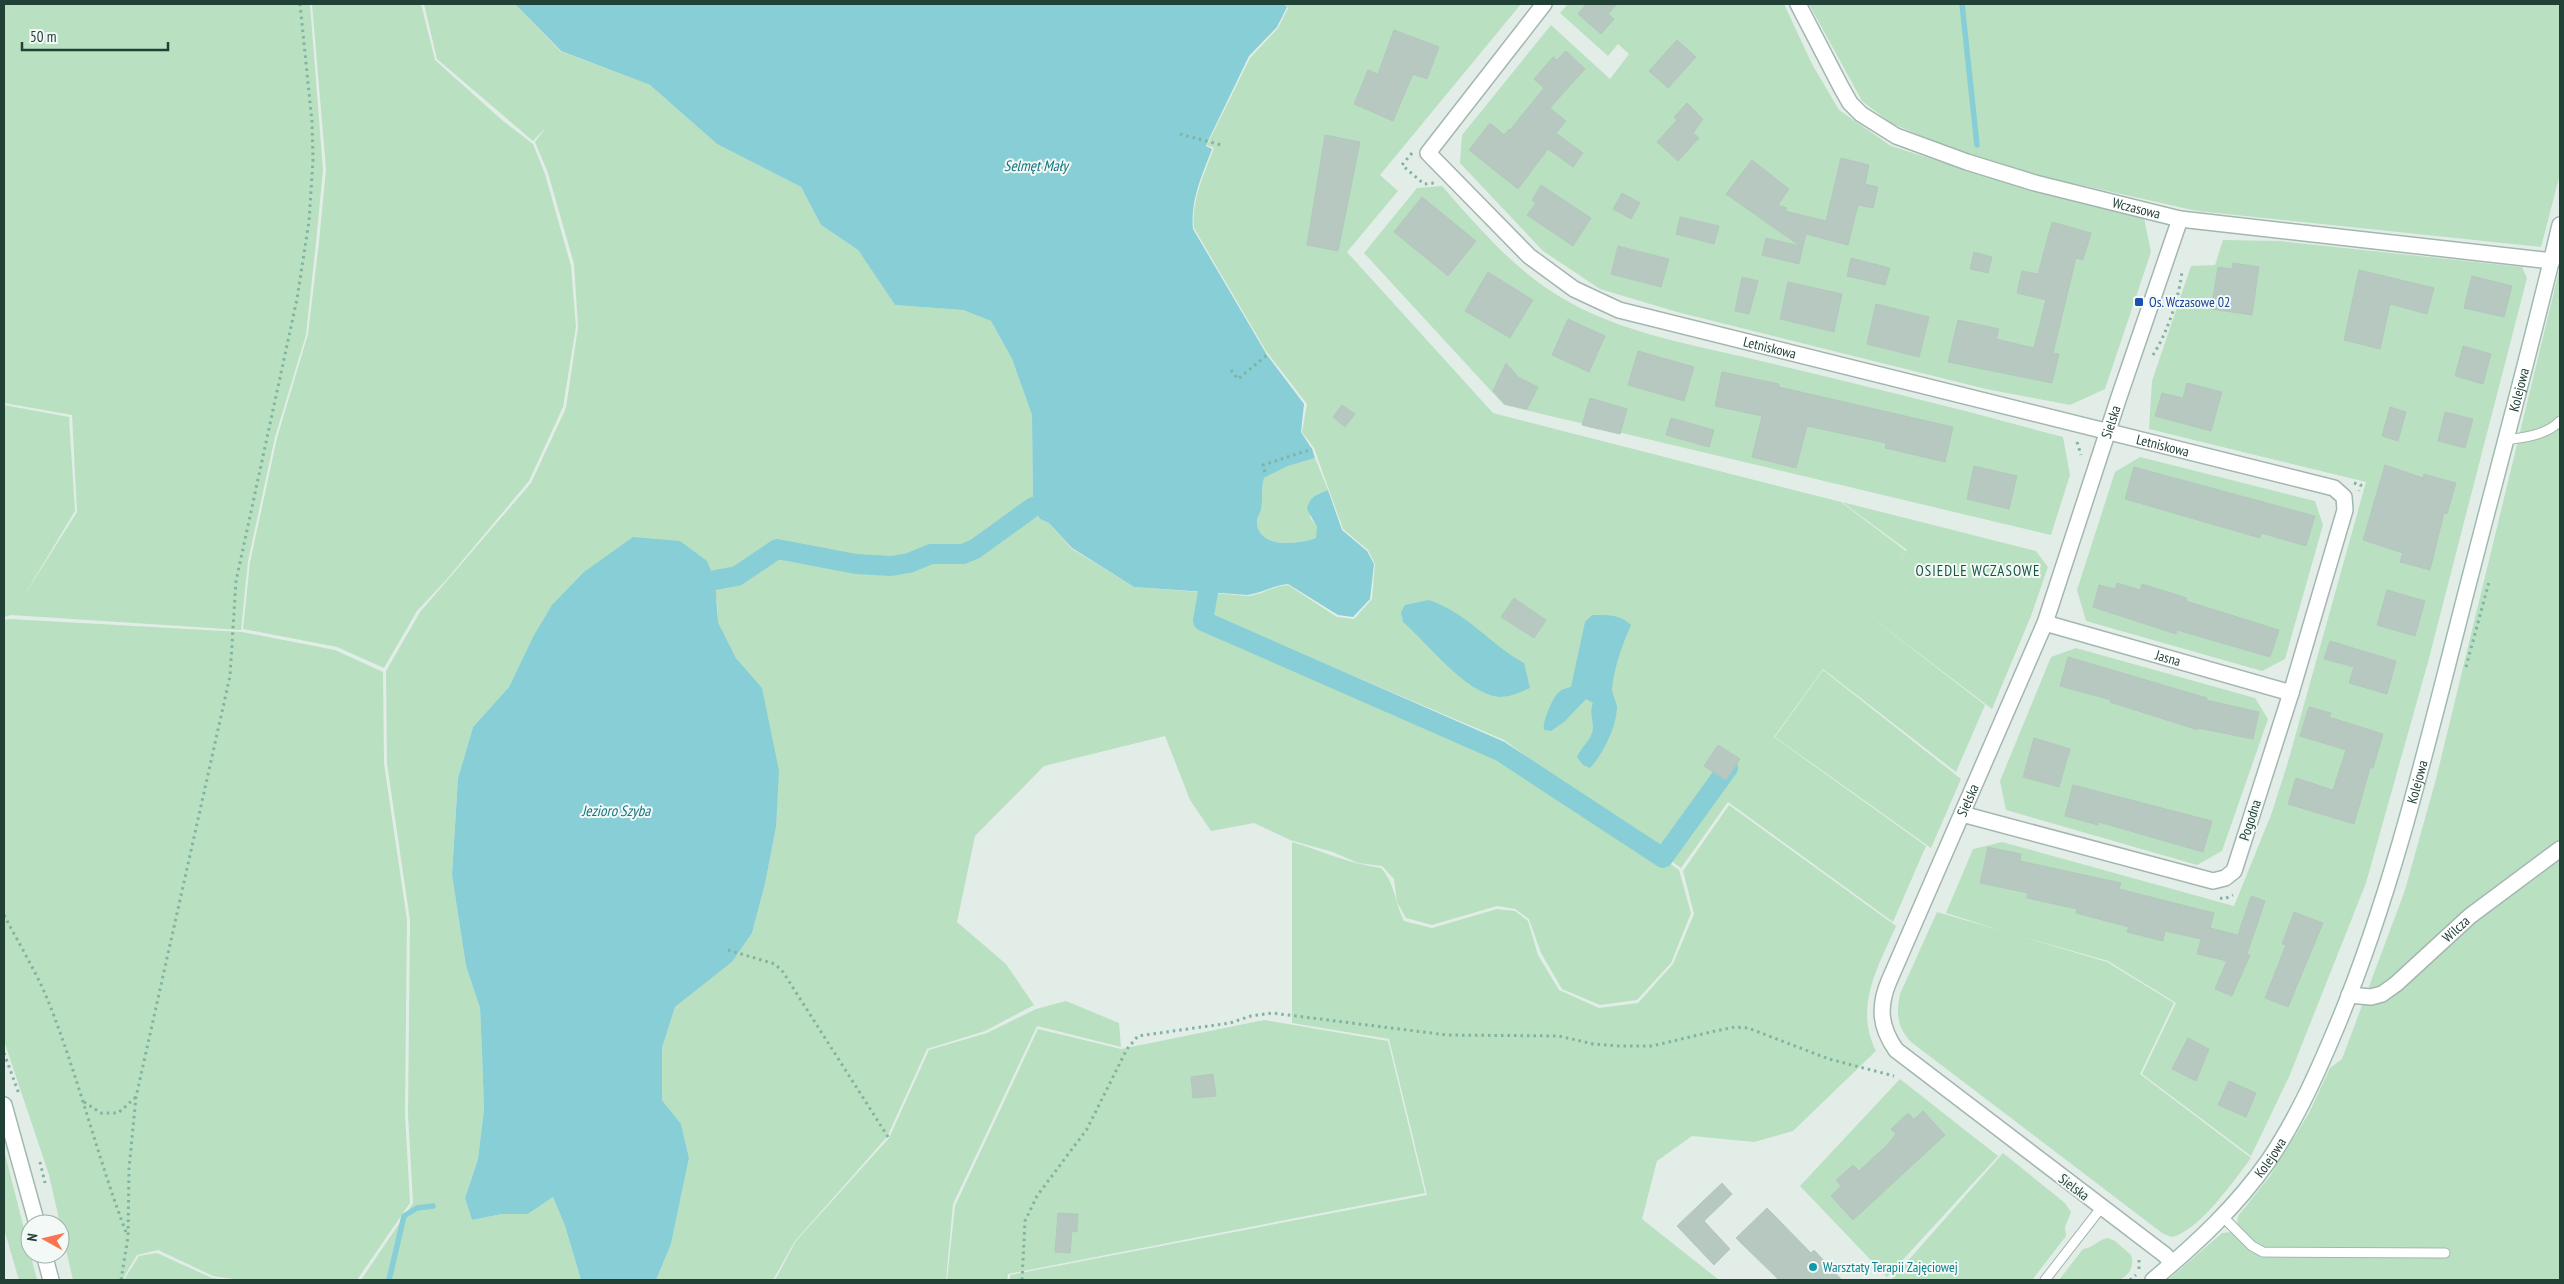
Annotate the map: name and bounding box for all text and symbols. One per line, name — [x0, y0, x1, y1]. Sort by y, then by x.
scale bar — [22, 20, 169, 52]
text: 50 m — [30, 27, 56, 46]
water label: Selmęt Mały — [1004, 156, 1070, 175]
street label: Wczasowa — [2110, 194, 2162, 223]
place label: Os. Wczasowe 02 — [2149, 293, 2230, 311]
marker: Os. Wczasowe 02 — [2133, 296, 2145, 308]
street label: Letniskowa — [1742, 332, 1798, 363]
street label: Kolejowa — [2505, 366, 2533, 414]
street label: Sielska — [2097, 403, 2125, 441]
street label: Letniskowa — [2135, 430, 2191, 461]
district label: OSIEDLE WCZASOWE — [1916, 561, 2040, 580]
street label: Jasna — [2152, 646, 2183, 670]
street label: Kolejowa — [2403, 758, 2432, 806]
street label: Sielska — [1953, 781, 1983, 819]
street label: Pogodna — [2235, 797, 2265, 843]
water label: Jezioro Szyba — [581, 801, 651, 820]
street label: Wilcza — [2438, 912, 2473, 946]
street label: Kolejowa — [2250, 1134, 2290, 1181]
street label: Sielska — [2055, 1170, 2093, 1204]
north arrow — [20, 1214, 70, 1264]
text: N — [23, 1232, 42, 1242]
place label: Warsztaty Terapii Zajęciowej — [1823, 1258, 1958, 1276]
marker: Warsztaty Terapii Zajęciowej — [1807, 1261, 1819, 1273]

